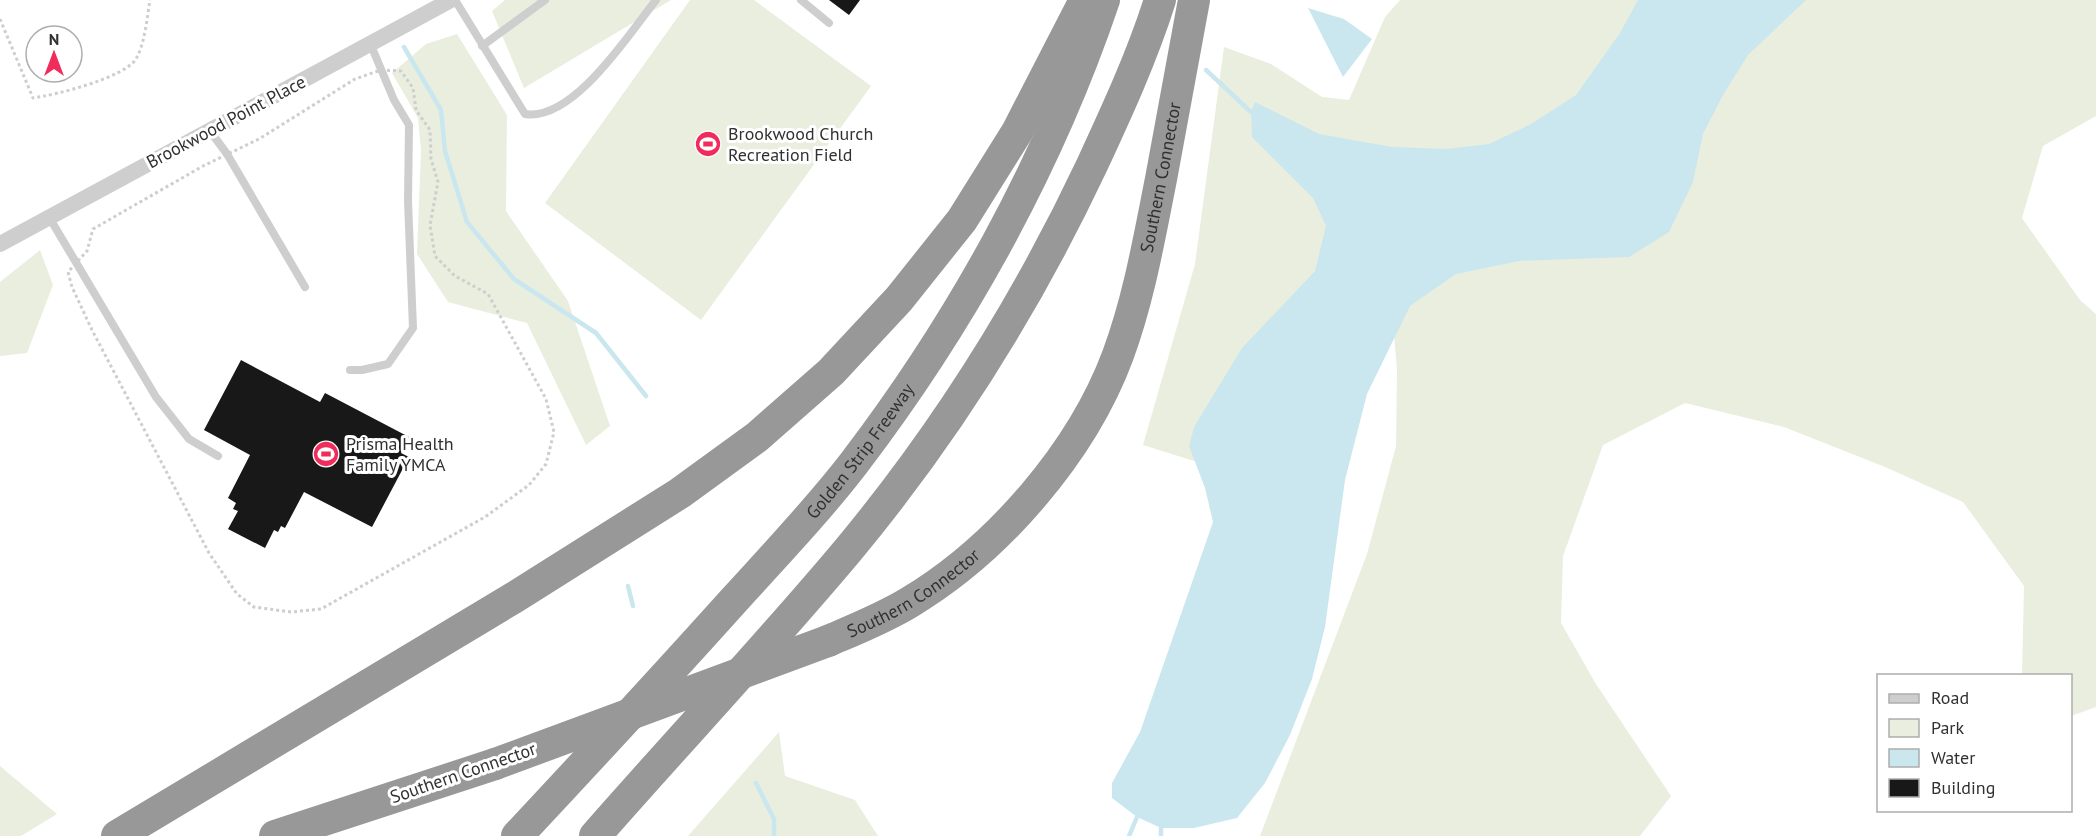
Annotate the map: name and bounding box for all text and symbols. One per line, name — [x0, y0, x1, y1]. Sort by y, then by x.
north arrow — [24, 24, 84, 84]
text: N — [49, 29, 59, 49]
street label: Brookwood Point Place — [142, 70, 309, 173]
street label: Southern Connector — [1135, 100, 1186, 255]
place label: Brookwood Church Recreation Field — [728, 122, 873, 166]
sports icon: Brookwood Church Recreation Field — [693, 129, 723, 159]
street label: Golden Strip Freeway — [801, 378, 919, 523]
place label: Prisma Health Family YMCA — [346, 432, 454, 476]
sports icon: Prisma Health Family YMCA — [311, 439, 341, 469]
street label: Southern Connector — [843, 543, 984, 643]
legend — [1877, 674, 2072, 812]
text: Road — [1931, 686, 1969, 709]
text: Park — [1931, 716, 1964, 739]
street label: Southern Connector — [387, 737, 539, 808]
text: Water — [1931, 746, 1975, 769]
text: Building — [1931, 776, 1995, 799]

